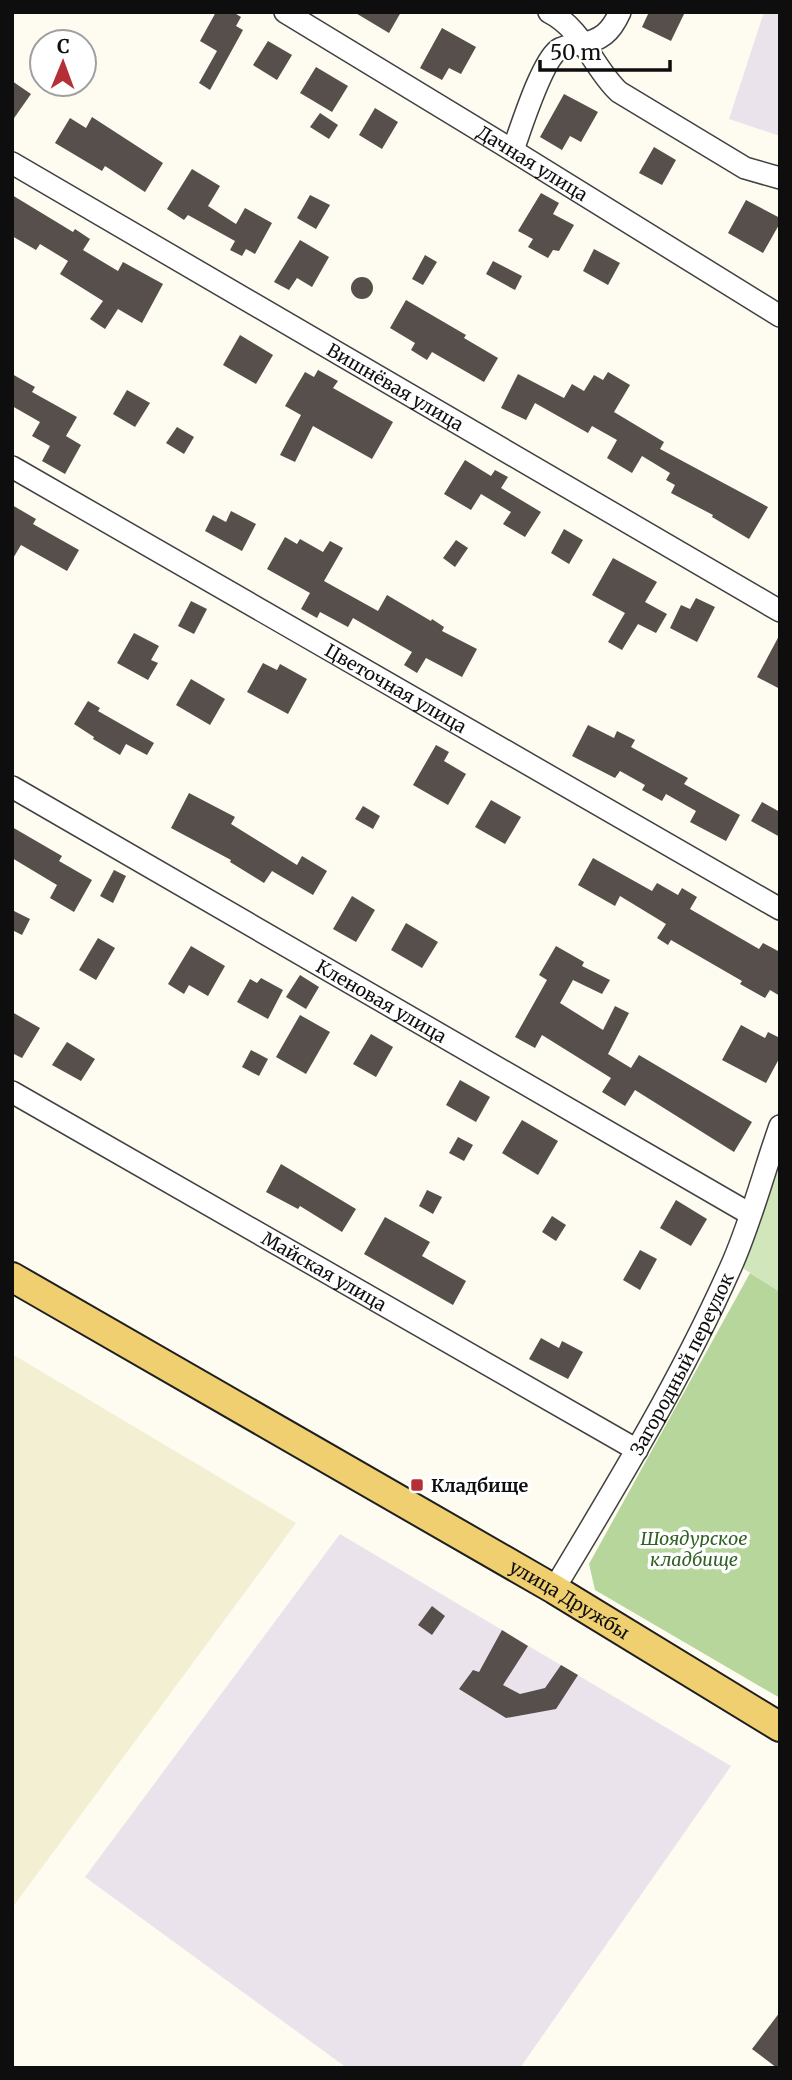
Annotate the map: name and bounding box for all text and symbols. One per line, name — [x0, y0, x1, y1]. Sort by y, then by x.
north arrow — [28, 28, 98, 98]
scale bar — [540, 28, 670, 72]
text: С — [57, 34, 70, 58]
text: 50 m — [550, 39, 601, 66]
street label: Дачная улица — [473, 120, 592, 206]
street label: Вишнёвая улица — [323, 338, 468, 436]
street label: Цветочная улица — [321, 638, 471, 738]
street label: Кленовая улица — [312, 954, 451, 1048]
street label: Майская улица — [258, 1226, 391, 1316]
street label: Загородный переулок — [625, 1269, 738, 1459]
place label: Кладбище — [431, 1474, 529, 1497]
marker: Кладбище — [409, 1477, 425, 1493]
park label: Шоядурское кладбище — [641, 1527, 747, 1571]
street label: улица Дружбы — [506, 1554, 634, 1644]

